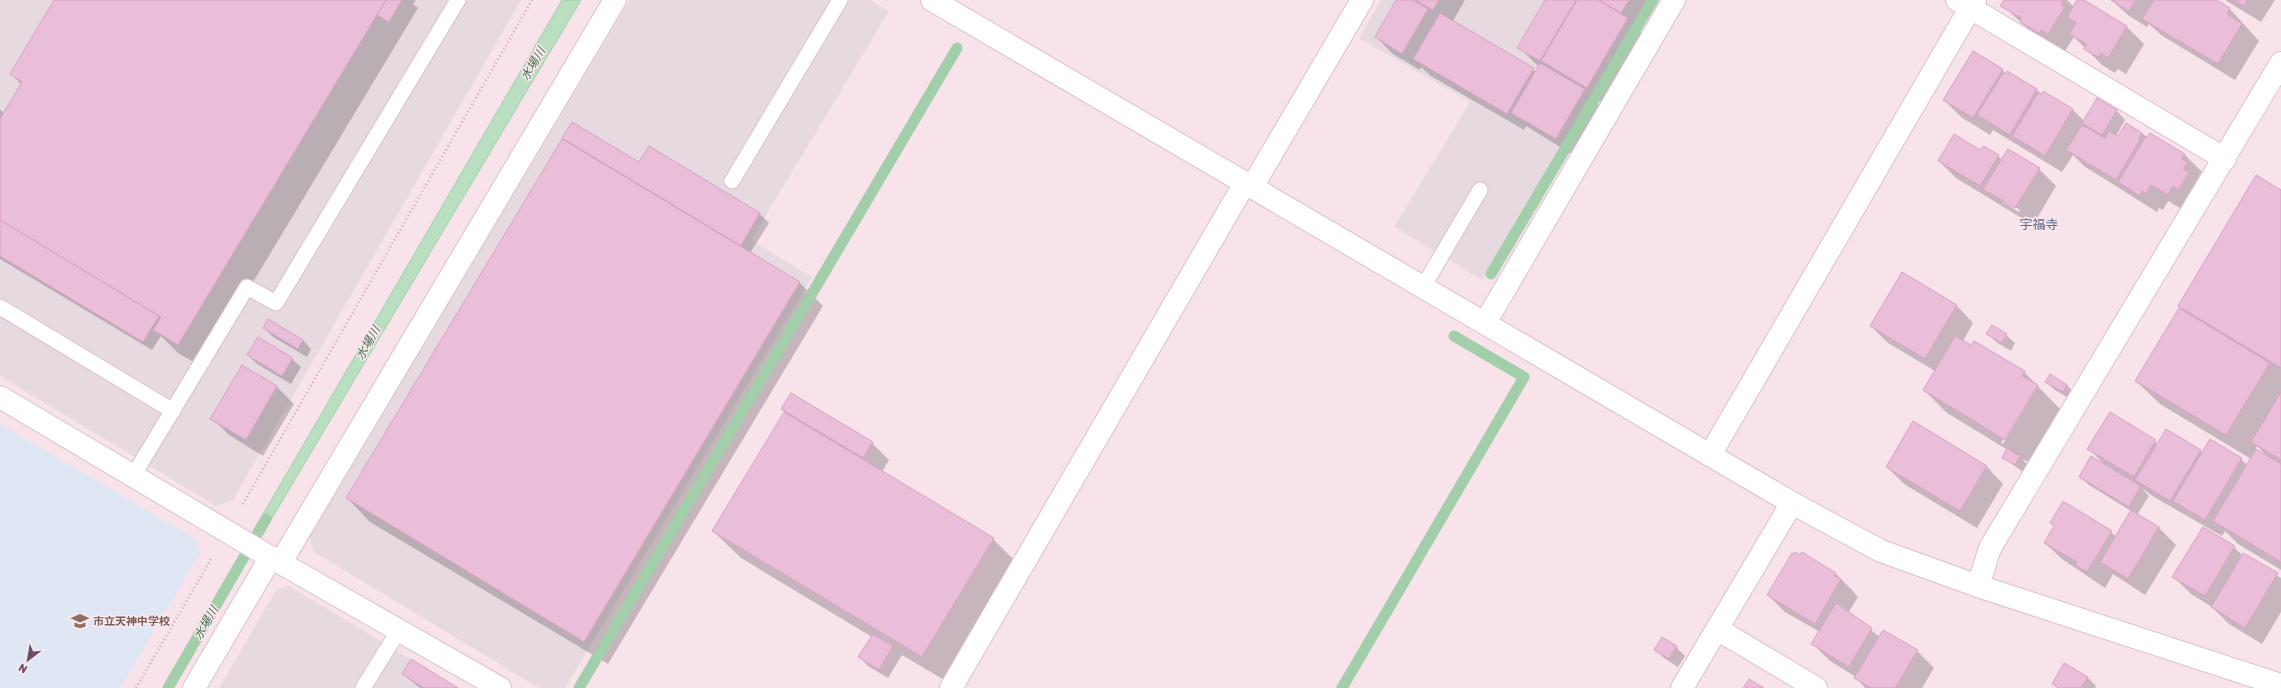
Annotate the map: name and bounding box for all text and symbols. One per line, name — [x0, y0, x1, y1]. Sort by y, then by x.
water label: 水場川 — [518, 43, 549, 83]
district label: 宇福寺 — [2019, 217, 2059, 232]
water label: 水場川 — [353, 322, 384, 362]
water label: 水場川 — [191, 602, 222, 642]
school or university icon: 市立天神中学校 — [70, 611, 90, 631]
place label: 市立天神中学校 — [93, 615, 170, 628]
north arrow — [8, 640, 48, 680]
text: N — [16, 660, 30, 676]

